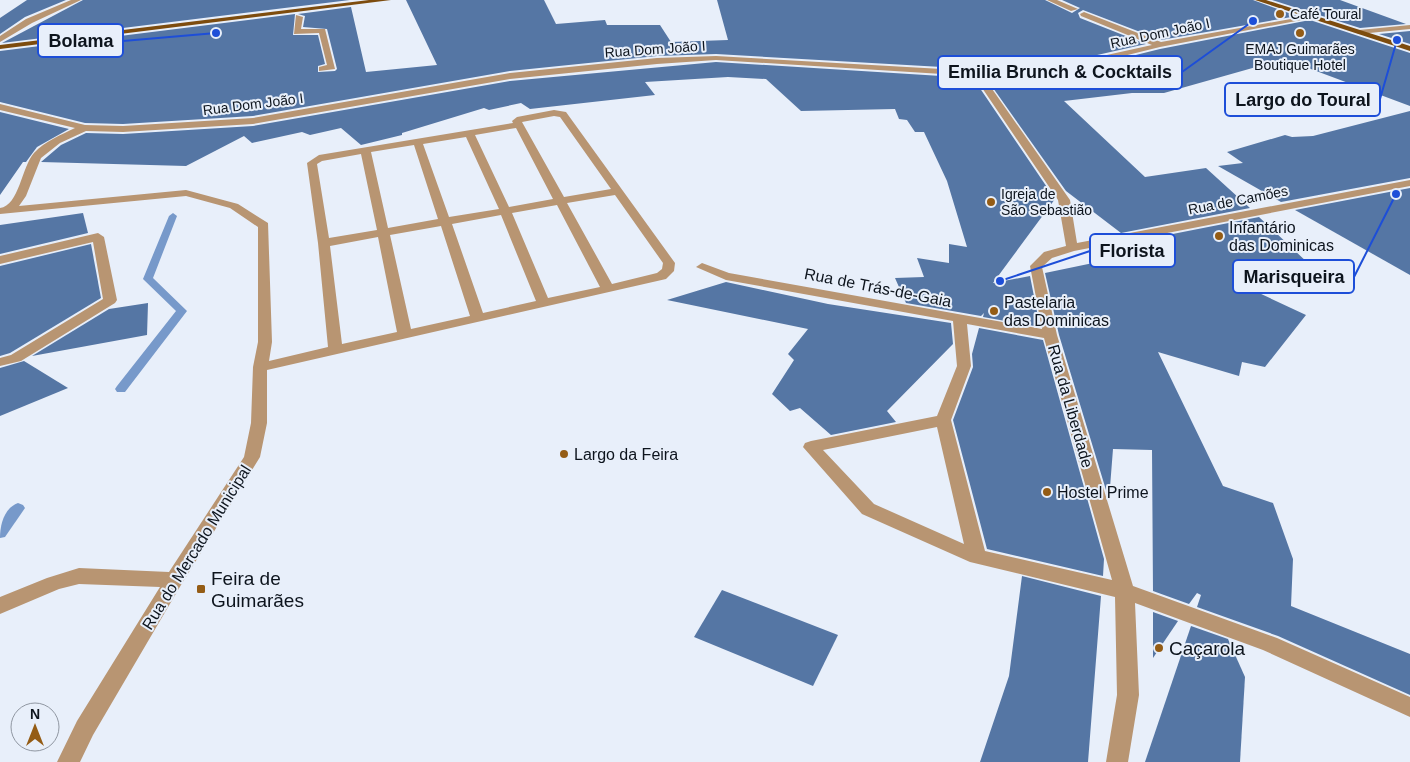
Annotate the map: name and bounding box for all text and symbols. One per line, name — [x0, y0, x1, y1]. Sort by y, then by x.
place label: Café Toural — [1290, 6, 1361, 22]
marker: Café Toural — [1274, 8, 1286, 20]
street label: Rua Dom João I — [1109, 15, 1211, 51]
callout: Bolama — [38, 24, 123, 57]
marker: EMAJ Guimarães Boutique Hotel — [1294, 27, 1306, 39]
text: Bolama — [48, 31, 114, 51]
street label: Rua Dom João I — [604, 37, 706, 61]
place label: EMAJ Guimarães Boutique Hotel — [1245, 41, 1355, 73]
callout: Emilia Brunch & Cocktails — [938, 56, 1182, 89]
text: Emilia Brunch & Cocktails — [948, 62, 1172, 82]
callout: Largo do Toural — [1225, 83, 1380, 116]
street label: Rua Dom João I — [202, 90, 304, 118]
text: Largo do Toural — [1235, 90, 1371, 110]
street label: Rua de Camões — [1187, 182, 1289, 218]
place label: Igreja de São Sebastião — [1001, 186, 1092, 218]
marker: Igreja de São Sebastião — [985, 196, 997, 208]
place label: Infantário das Dominicas — [1229, 219, 1334, 254]
marker: Infantário das Dominicas — [1213, 230, 1225, 242]
callout: Florista — [1090, 234, 1175, 267]
text: Florista — [1099, 241, 1165, 261]
callout: Marisqueira — [1233, 260, 1354, 293]
street label: Rua de Trás-de-Gaia — [803, 265, 953, 310]
text: Marisqueira — [1243, 267, 1346, 287]
place label: Pastelaria das Dominicas — [1004, 294, 1109, 329]
marker: Pastelaria das Dominicas — [988, 305, 1000, 317]
street label: Rua da Liberdade — [1045, 343, 1096, 470]
place label: Largo da Feira — [574, 446, 678, 463]
marker: Largo da Feira — [558, 448, 570, 460]
street label: Rua do Mercado Municipal — [139, 462, 254, 632]
place label: Hostel Prime — [1057, 484, 1149, 501]
marker: Hostel Prime — [1041, 486, 1053, 498]
place label: Feira de Guimarães — [211, 568, 304, 611]
marker: Feira de Guimarães — [195, 583, 207, 595]
place label: Caçarola — [1169, 638, 1245, 659]
marker: Caçarola — [1153, 642, 1165, 654]
north arrow — [10, 702, 60, 752]
text: N — [30, 706, 40, 722]

